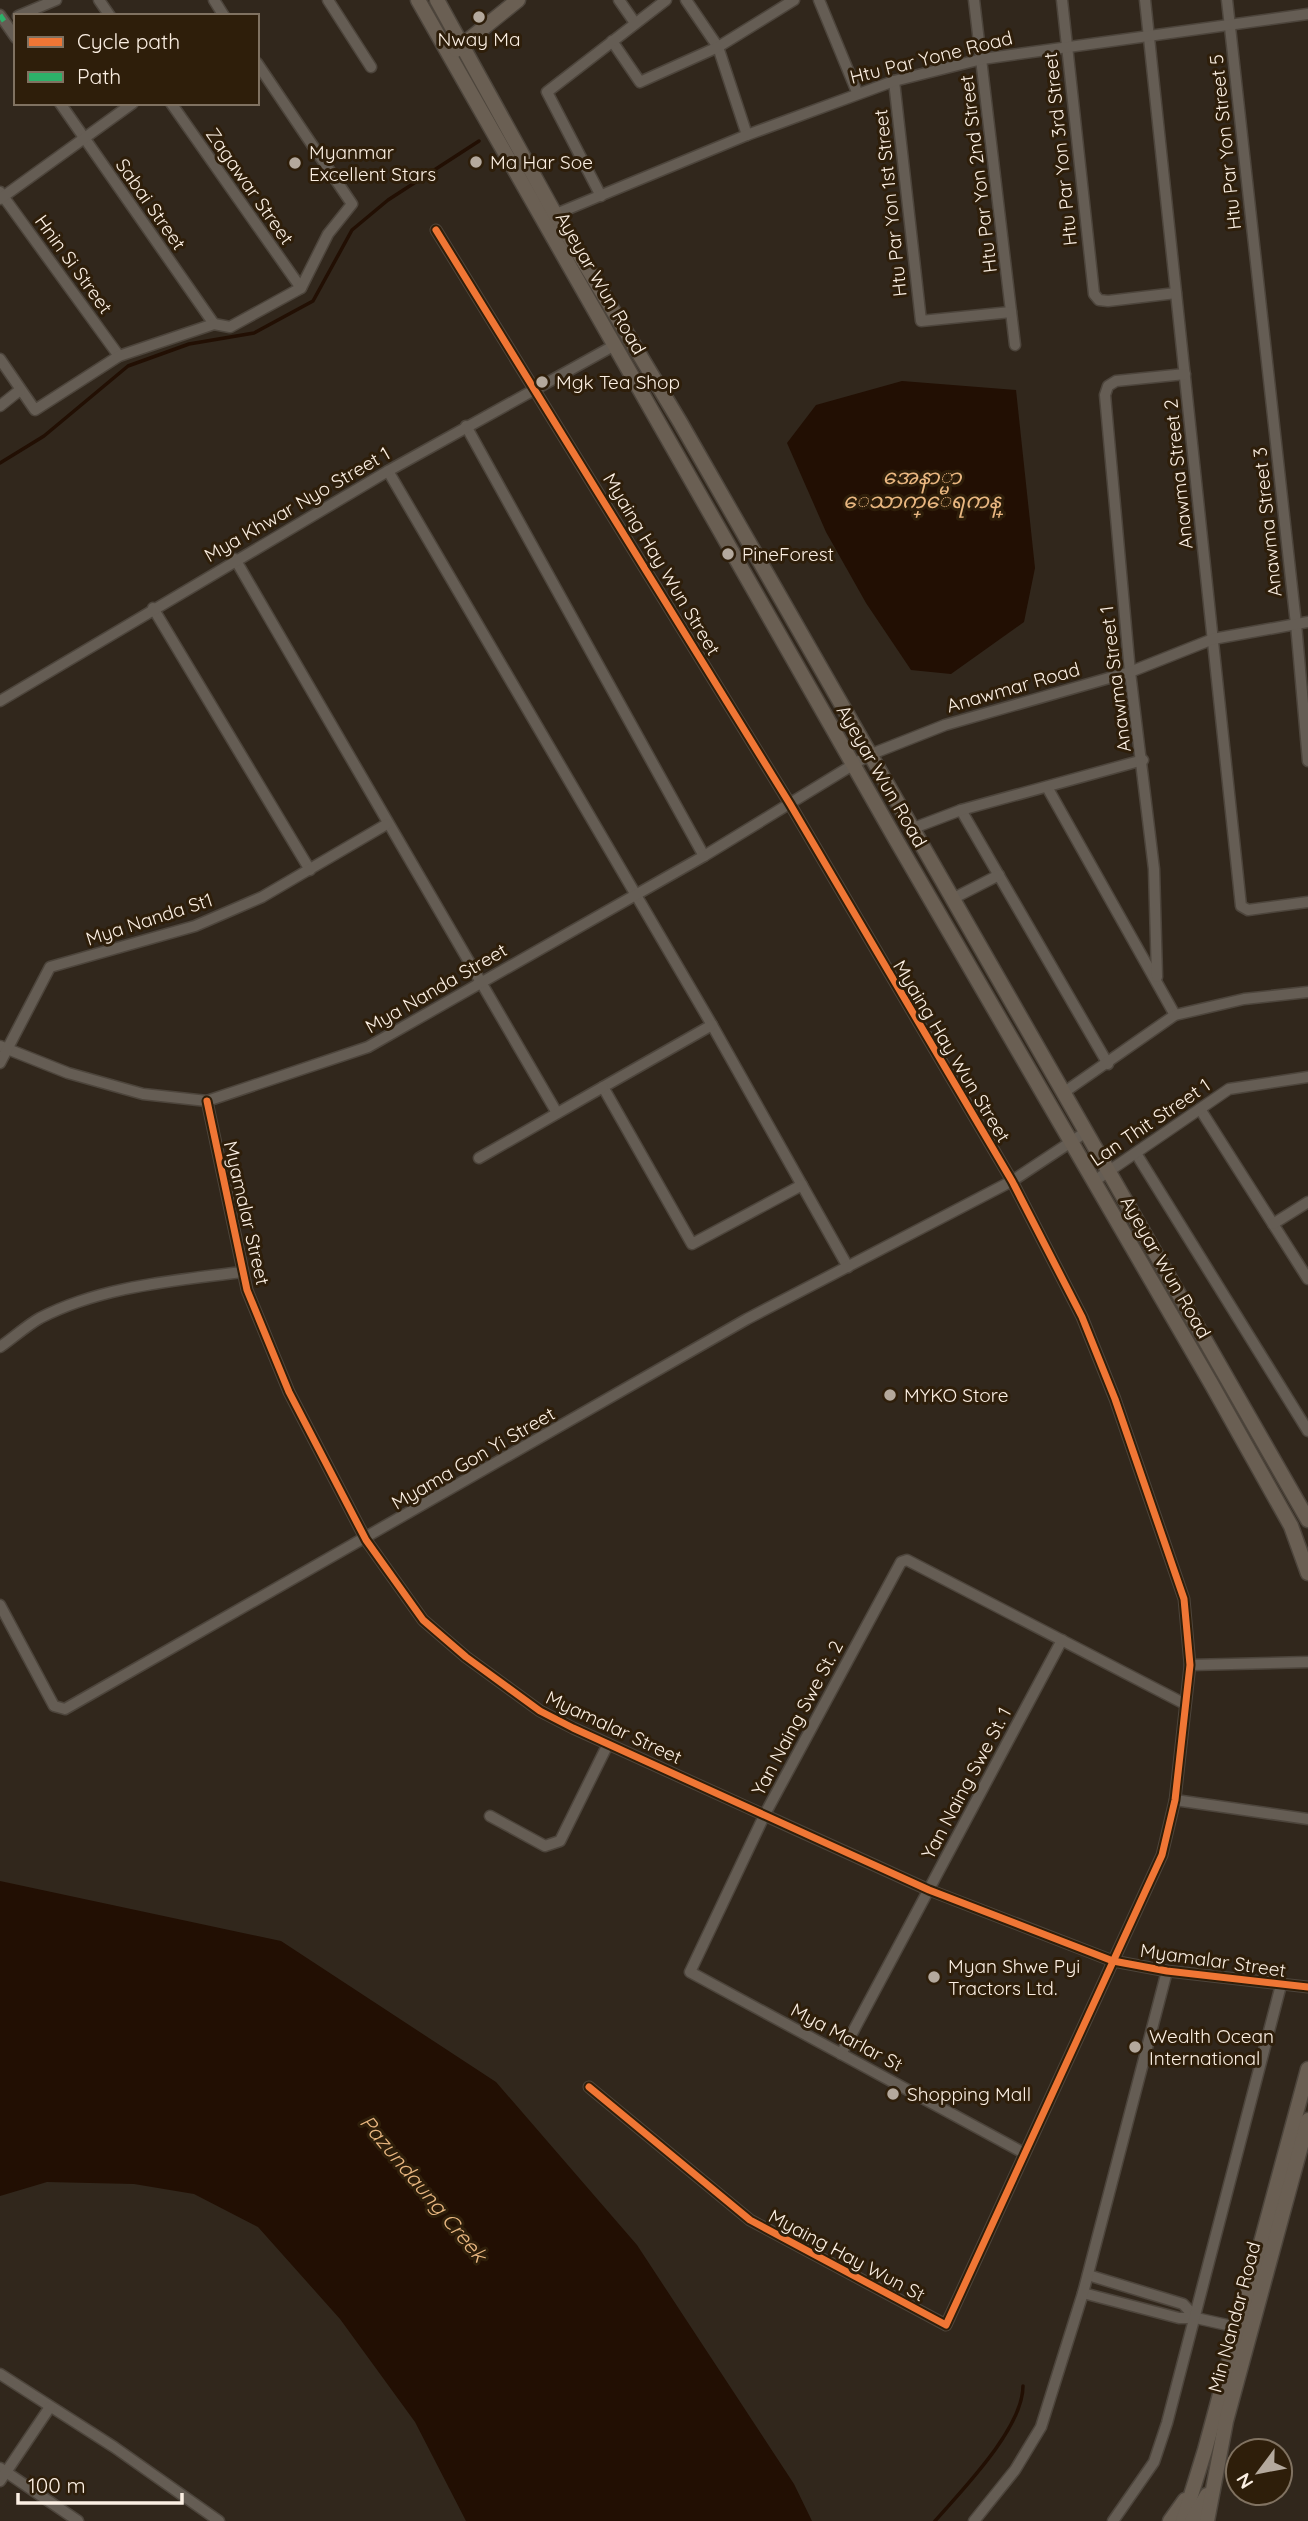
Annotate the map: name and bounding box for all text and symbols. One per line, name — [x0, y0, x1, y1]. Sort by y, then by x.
marker: Nway Ma — [471, 9, 487, 25]
legend — [14, 14, 259, 105]
street label: Htu Par Yone Road — [847, 25, 1015, 89]
place label: Nway Ma — [438, 27, 520, 51]
text: Cycle path — [77, 28, 180, 54]
street label: Htu Par Yon 3rd Street — [1038, 51, 1082, 247]
street label: Htu Par Yon Street 5 — [1204, 53, 1246, 231]
text: Path — [77, 63, 121, 89]
street label: Htu Par Yon 2nd Street — [954, 74, 1002, 274]
street label: Htu Par Yon 1st Street — [868, 108, 912, 298]
street label: Zagawar Street — [201, 123, 299, 249]
place label: Myanmar Excellent Stars — [309, 140, 436, 186]
place label: Ma Har Soe — [490, 150, 593, 174]
street label: Sabai Street — [111, 154, 191, 254]
marker: Ma Har Soe — [468, 154, 484, 170]
marker: Myanmar Excellent Stars — [287, 155, 303, 171]
street label: Ayeyar Wun Road — [551, 208, 651, 358]
street label: Hnin Si Street — [30, 210, 118, 318]
place label: Mgk Tea Shop — [556, 370, 680, 394]
marker: Mgk Tea Shop — [534, 374, 550, 390]
street label: Anawma Street 2 — [1158, 398, 1198, 550]
street label: Mya Khwar Nyo Street 1 — [200, 441, 394, 567]
street label: Anawma Street 3 — [1247, 446, 1287, 598]
water label: အေနာ္မာ ေသာက္ေရကန္ — [843, 463, 1004, 518]
street label: Myaing Hay Wun Street — [598, 469, 726, 659]
place label: PineForest — [742, 542, 834, 566]
marker: PineForest — [720, 546, 736, 562]
street label: Anawma Street 1 — [1094, 605, 1136, 753]
street label: Anawmar Road — [944, 657, 1082, 717]
street label: Ayeyar Wun Road — [832, 701, 932, 851]
street label: Mya Nanda St1 — [83, 887, 215, 951]
street label: Mya Nanda Street — [361, 938, 511, 1038]
street label: Myaing Hay Wun Street — [888, 956, 1016, 1146]
street label: Lan Thit Street 1 — [1085, 1073, 1215, 1171]
street label: Myamalar Street — [219, 1139, 275, 1287]
street label: Ayeyar Wun Road — [1116, 1192, 1216, 1342]
place label: MYKO Store — [904, 1383, 1008, 1407]
marker: MYKO Store — [882, 1387, 898, 1403]
street label: Myama Gon Yi Street — [387, 1401, 559, 1515]
street label: Yan Naing Swe St. 2 — [746, 1636, 848, 1800]
street label: Myamalar Street — [542, 1685, 686, 1769]
street label: Yan Naing Swe St. 1 — [916, 1703, 1016, 1863]
street label: Myamalar Street — [1138, 1938, 1288, 1982]
place label: Myan Shwe Pyi Tractors Ltd. — [948, 1954, 1080, 2000]
marker: Myan Shwe Pyi Tractors Ltd. — [926, 1969, 942, 1985]
street label: Mya Marlar St — [787, 1997, 907, 2077]
place label: Wealth Ocean International — [1149, 2024, 1274, 2070]
marker: Wealth Ocean International — [1127, 2039, 1143, 2055]
place label: Shopping Mall — [907, 2082, 1031, 2106]
marker: Shopping Mall — [885, 2086, 901, 2102]
water label: Pazundaung Creek — [355, 2109, 494, 2268]
street label: Myaing Hay Wun St — [765, 2204, 929, 2306]
street label: Min Nandar Road — [1202, 2239, 1266, 2395]
north arrow — [1224, 2437, 1294, 2507]
scale bar — [18, 2462, 182, 2506]
text: N — [1231, 2469, 1258, 2493]
text: 100 m — [28, 2472, 86, 2498]

